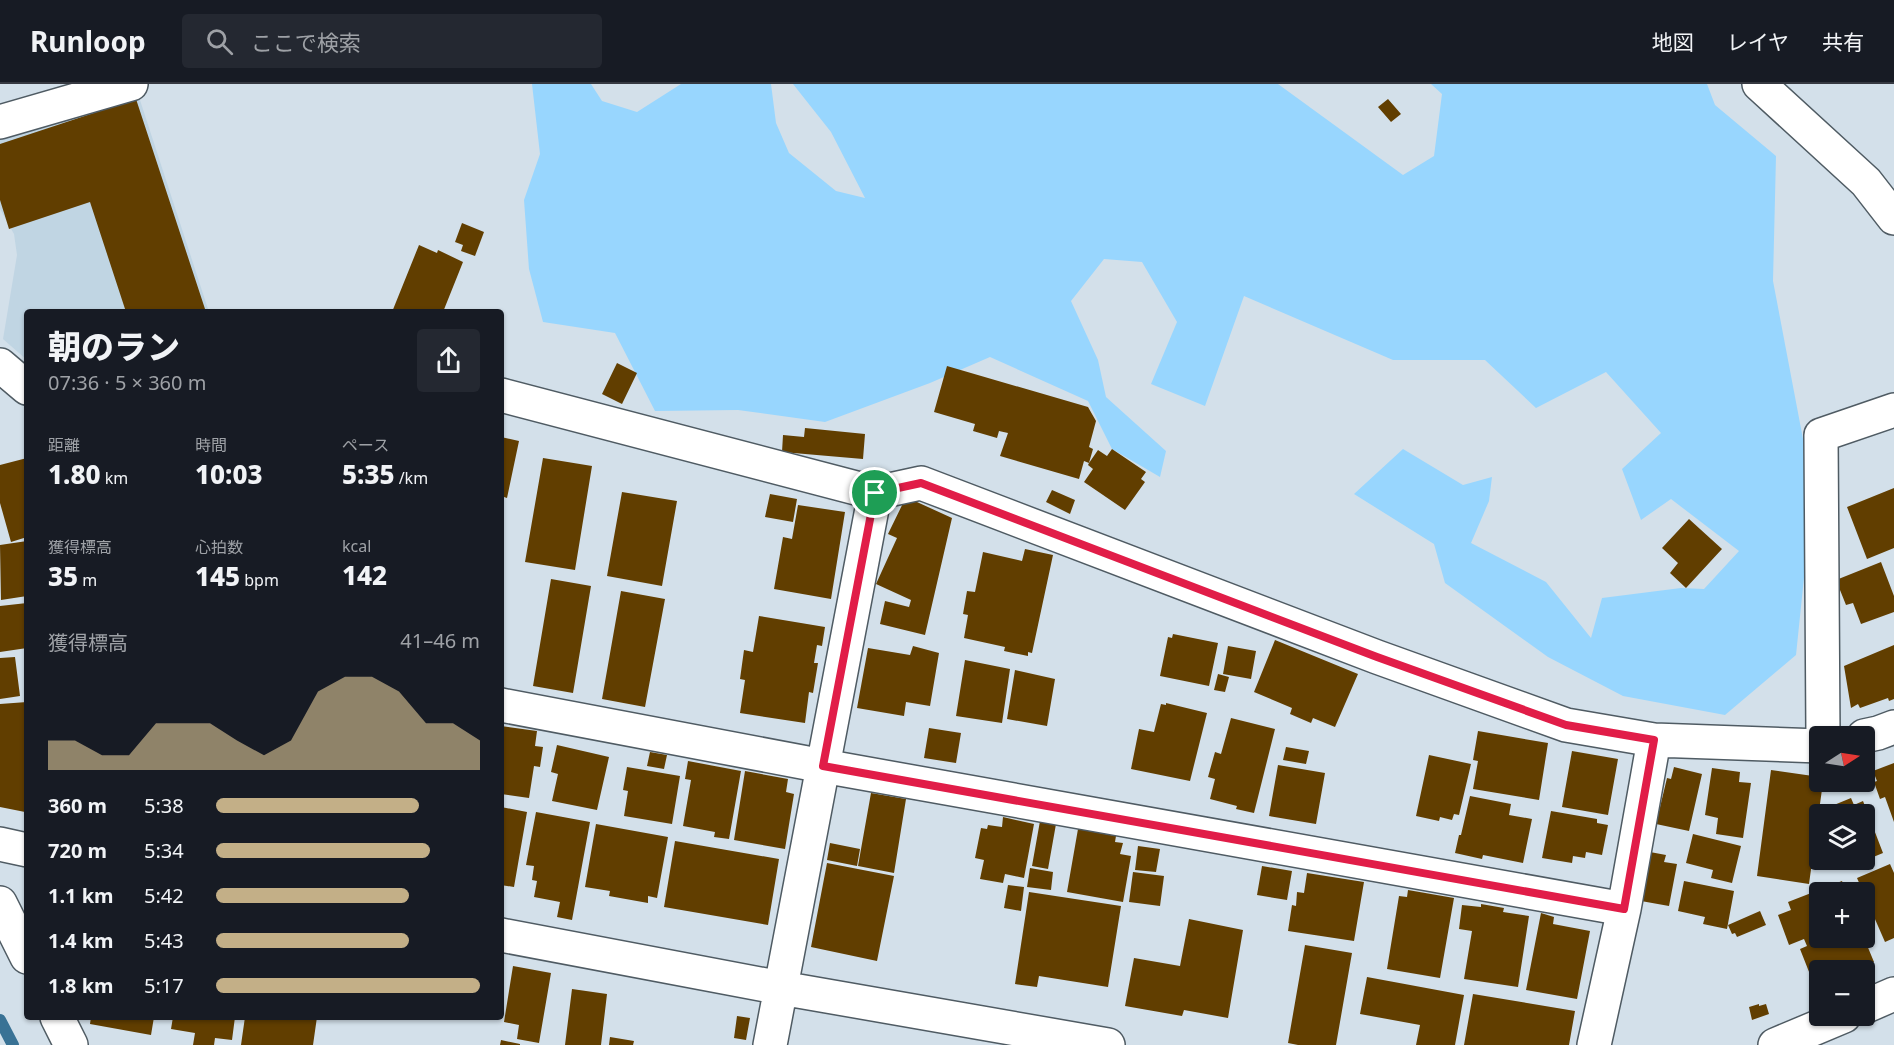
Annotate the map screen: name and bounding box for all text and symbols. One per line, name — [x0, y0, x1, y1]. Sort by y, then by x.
search box — [182, 14, 602, 68]
text: Runloop — [30, 22, 146, 60]
icon: search — [203, 25, 236, 58]
text: ここで検索 — [251, 27, 361, 57]
text: 地図 — [1652, 28, 1694, 56]
text: レイヤ — [1727, 28, 1789, 56]
text: 共有 — [1822, 28, 1864, 56]
text: 朝のラン — [48, 324, 180, 369]
button: share — [417, 329, 480, 392]
text: 07:36 · 5 × 360 m — [48, 369, 206, 396]
text: 距離 — [48, 434, 80, 456]
text: 時間 — [195, 434, 227, 456]
text: ペース — [342, 434, 389, 456]
text: 1.80 — [48, 456, 101, 492]
text: 10:03 — [195, 456, 263, 492]
text: 5:35 — [342, 456, 395, 492]
text: km — [101, 467, 128, 489]
text: /km — [395, 467, 428, 489]
pin — [849, 467, 900, 518]
icon: arrive — [858, 476, 891, 509]
text: kcal — [342, 535, 371, 557]
text: 獲得標高 — [48, 536, 112, 558]
text: 心拍数 — [195, 536, 243, 558]
text: 142 — [342, 557, 387, 593]
text: 35 — [48, 558, 78, 594]
text: 145 — [195, 558, 240, 594]
text: m — [78, 569, 97, 591]
text: bpm — [240, 569, 279, 591]
text: 41–46 m — [400, 627, 480, 654]
text: 獲得標高 — [48, 629, 128, 656]
north arrow — [1809, 726, 1875, 792]
map controls — [1809, 726, 1875, 1026]
text: 360 m — [48, 792, 107, 819]
text: 5:38 — [144, 792, 184, 819]
button: layers — [1809, 804, 1875, 870]
text: 720 m — [48, 837, 107, 864]
text: 5:34 — [144, 837, 184, 864]
text: 1.1 km — [48, 882, 114, 909]
text: 5:42 — [144, 882, 184, 909]
button: + — [1809, 882, 1875, 948]
text: 1.4 km — [48, 927, 114, 954]
text: 5:43 — [144, 927, 184, 954]
button: − — [1809, 960, 1875, 1026]
text: 1.8 km — [48, 972, 114, 999]
text: 5:17 — [144, 972, 184, 999]

